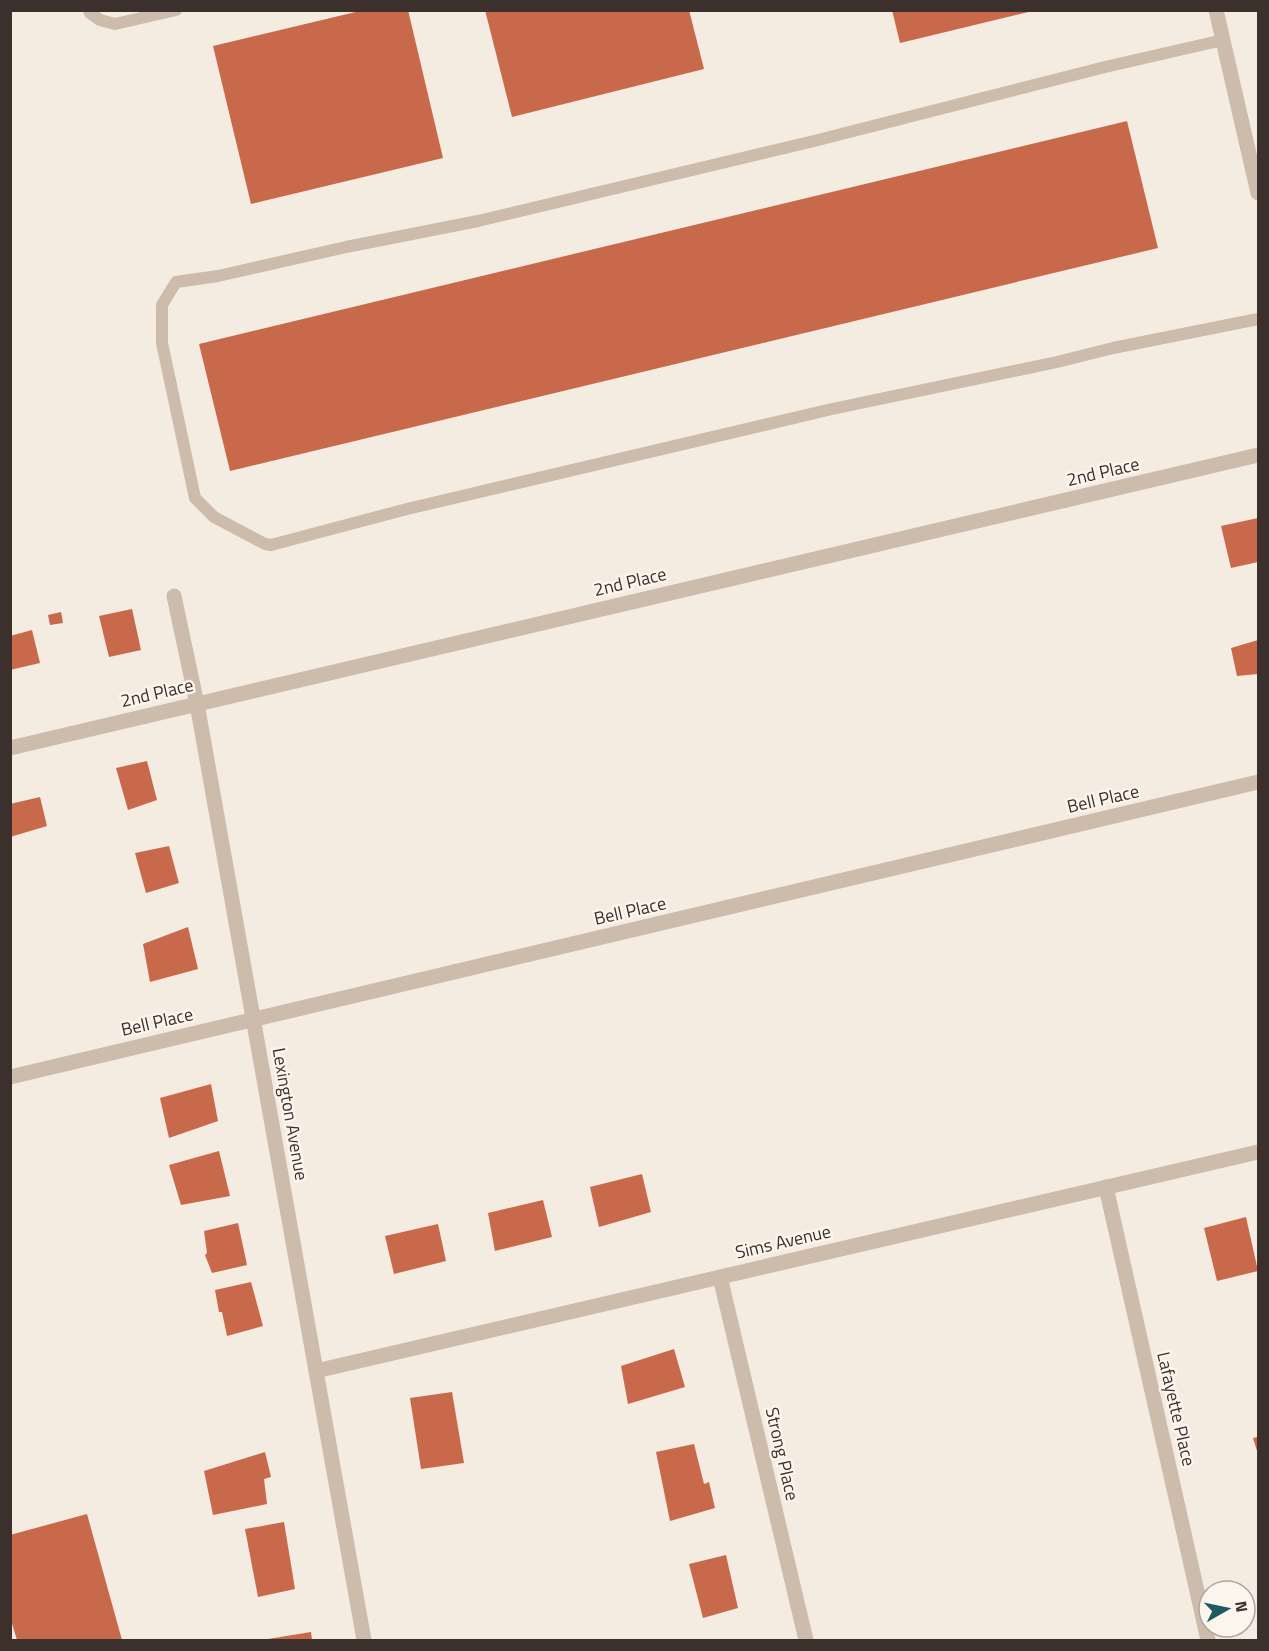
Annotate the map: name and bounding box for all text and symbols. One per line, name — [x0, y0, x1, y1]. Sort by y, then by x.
street label: 2nd Place — [1064, 450, 1142, 493]
street label: 2nd Place — [591, 560, 669, 603]
street label: 2nd Place — [118, 671, 196, 714]
street label: Bell Place — [1064, 777, 1142, 820]
street label: Bell Place — [591, 889, 669, 932]
street label: Bell Place — [118, 1000, 196, 1043]
street label: Lexington Avenue — [266, 1045, 315, 1182]
street label: Sims Avenue — [732, 1217, 833, 1266]
street label: Lafayette Place — [1150, 1349, 1203, 1469]
street label: Strong Place — [759, 1405, 806, 1503]
north arrow — [1197, 1579, 1257, 1639]
text: N — [1229, 1599, 1255, 1614]

